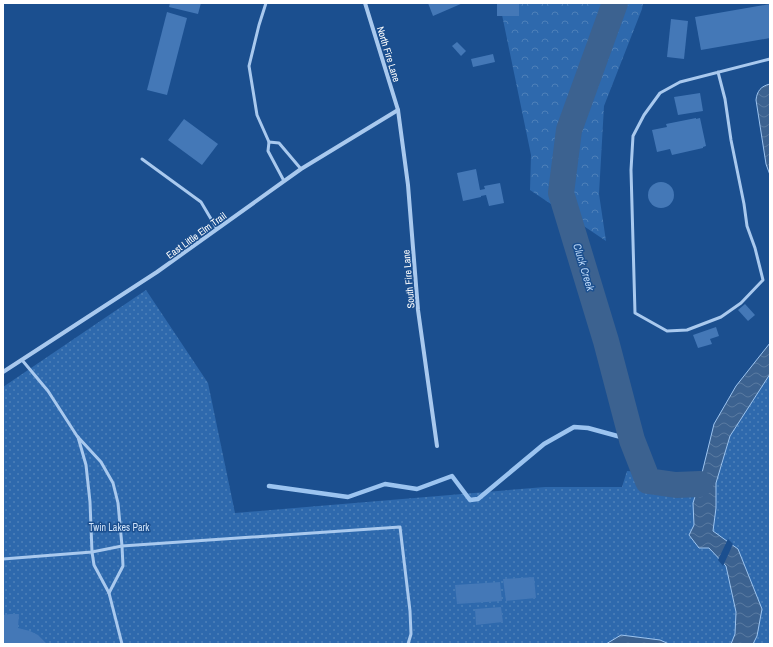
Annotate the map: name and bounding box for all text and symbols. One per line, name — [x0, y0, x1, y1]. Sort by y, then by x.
street label: North Fire Lane — [374, 25, 403, 84]
street label: East Little Elm Trail — [164, 209, 229, 262]
water label: Cluck Creek — [570, 241, 598, 293]
street label: South Fire Lane — [399, 249, 418, 309]
park label: Twin Lakes Park — [89, 521, 150, 534]

